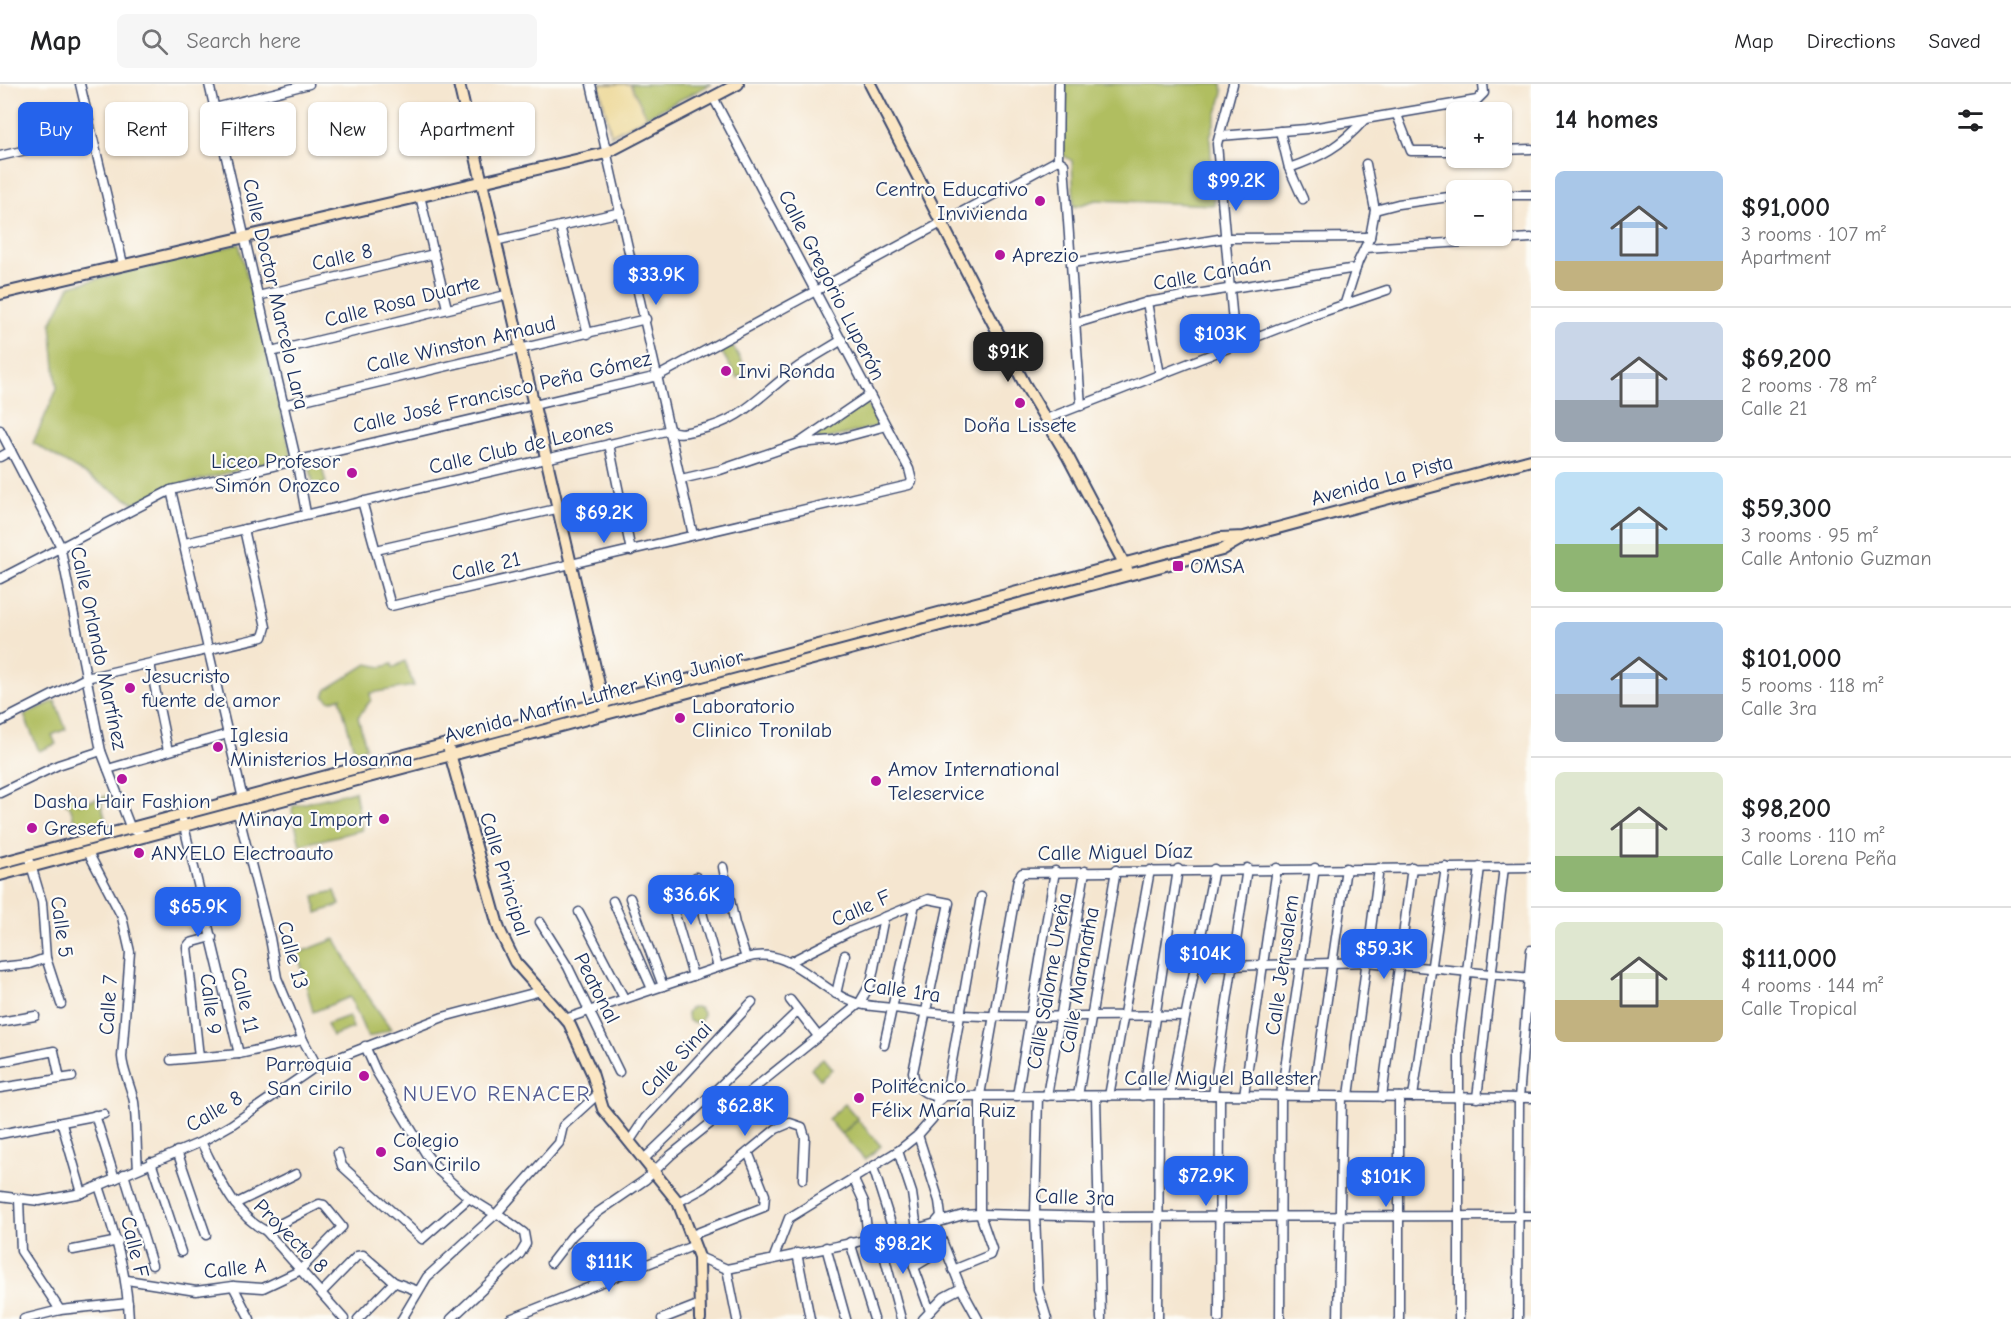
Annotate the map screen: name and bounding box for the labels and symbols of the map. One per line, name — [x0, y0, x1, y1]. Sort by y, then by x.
pin: $99.2K — [1187, 161, 1285, 212]
street label: Calle Doctor Marcelo Lara — [238, 176, 314, 412]
place label: Centro Educativo Invivienda — [875, 177, 1028, 225]
street label: Calle Gregorio Luperón — [774, 186, 890, 384]
marker: Centro Educativo Invivienda — [1033, 194, 1047, 208]
street label: Calle 8 — [309, 238, 375, 276]
place label: Aprezio — [1012, 243, 1079, 267]
marker: Aprezio — [993, 248, 1007, 262]
street label: Calle Canaán — [1151, 251, 1273, 295]
pin: $33.9K — [607, 255, 705, 306]
street label: Calle Rosa Duarte — [322, 270, 482, 332]
street label: Calle Winston Arnaud — [364, 311, 558, 377]
pin: $103K — [1178, 314, 1262, 365]
pin: $91K — [972, 332, 1044, 383]
street label: Calle José Francisco Peña Gómez — [350, 346, 654, 438]
place label: Invi Ronda — [738, 359, 835, 383]
marker: Invi Ronda — [719, 364, 733, 378]
marker: Doña Lissete — [1013, 396, 1027, 410]
street label: Calle Club de Leones — [427, 413, 615, 479]
place label: Doña Lissete — [964, 413, 1076, 437]
place label: Liceo Profesor Simón Orozco — [211, 449, 341, 497]
street label: Avenida La Pista — [1308, 450, 1456, 510]
marker: Liceo Profesor Simón Orozco — [345, 466, 359, 480]
pin: $69.2K — [555, 493, 653, 544]
street label: Calle Orlando Martínez — [66, 544, 132, 752]
street label: Calle 21 — [449, 546, 523, 586]
place label: OMSA — [1190, 554, 1245, 578]
marker: OMSA — [1171, 559, 1185, 573]
street label: Avenida Martín Luther King Junior — [442, 644, 747, 748]
place label: Jesucristo fuente de amor — [141, 664, 281, 712]
marker: Jesucristo fuente de amor — [123, 681, 137, 695]
place label: Laboratorio Clinico Tronilab — [692, 694, 832, 742]
marker: Laboratorio Clinico Tronilab — [673, 711, 687, 725]
place label: Iglesia Ministerios Hosanna — [230, 723, 413, 771]
marker: Iglesia Ministerios Hosanna — [211, 740, 225, 754]
place label: Amov International Teleservice — [888, 757, 1060, 805]
marker: Dasha Hair Fashion — [115, 772, 129, 786]
marker: Amov International Teleservice — [869, 774, 883, 788]
place label: Dasha Hair Fashion — [33, 789, 211, 813]
place label: Minaya Import — [238, 807, 373, 831]
street label: Calle Principal — [475, 809, 535, 939]
marker: Minaya Import — [377, 812, 391, 826]
place label: Gresefu — [44, 816, 113, 840]
marker: Gresefu — [25, 821, 39, 835]
street label: Calle Miguel Díaz — [1037, 839, 1193, 865]
place label: ANYELO Electroauto — [151, 841, 334, 865]
marker: ANYELO Electroauto — [132, 846, 146, 860]
pin: $36.6K — [642, 875, 740, 926]
street label: Calle F — [828, 884, 894, 932]
pin: $65.9K — [149, 887, 247, 938]
street label: Calle Salome Ureña — [1022, 891, 1076, 1071]
street label: Calle Jerusalem — [1260, 893, 1304, 1037]
street label: Calle 5 — [46, 895, 78, 959]
street label: Calle Maranatha — [1054, 905, 1104, 1055]
street label: Calle 13 — [272, 918, 314, 992]
pin: $59.3K — [1335, 929, 1433, 980]
pin: $104K — [1163, 934, 1247, 985]
street label: Peatonal — [569, 949, 625, 1027]
street label: Calle 11 — [226, 965, 264, 1035]
street label: Calle 9 — [195, 972, 227, 1036]
street label: Calle 1ra — [862, 973, 942, 1007]
street label: Calle 7 — [94, 974, 122, 1036]
street label: Calle Sinai — [635, 1016, 717, 1102]
place label: Parroquia San cirilo — [266, 1052, 352, 1100]
street label: Calle Miguel Ballester — [1124, 1066, 1318, 1090]
marker: Parroquia San cirilo — [357, 1069, 371, 1083]
place label: Politécnico Félix María Ruiz — [871, 1074, 1015, 1122]
district label: NUEVO RENACER — [403, 1081, 591, 1107]
street label: Calle 8 — [181, 1085, 247, 1137]
pin: $62.8K — [696, 1086, 794, 1137]
marker: Politécnico Félix María Ruiz — [852, 1091, 866, 1105]
place label: Colegio San Cirilo — [393, 1128, 481, 1176]
marker: Colegio San Cirilo — [374, 1145, 388, 1159]
pin: $72.9K — [1157, 1156, 1255, 1207]
pin: $101K — [1344, 1157, 1428, 1208]
street label: Calle 3ra — [1035, 1184, 1115, 1210]
street label: Proyecto 8 — [249, 1194, 333, 1278]
street label: Calle F — [116, 1214, 154, 1280]
pin: $98.2K — [854, 1224, 952, 1275]
pin: $111K — [567, 1242, 651, 1293]
street label: Calle A — [203, 1253, 267, 1283]

